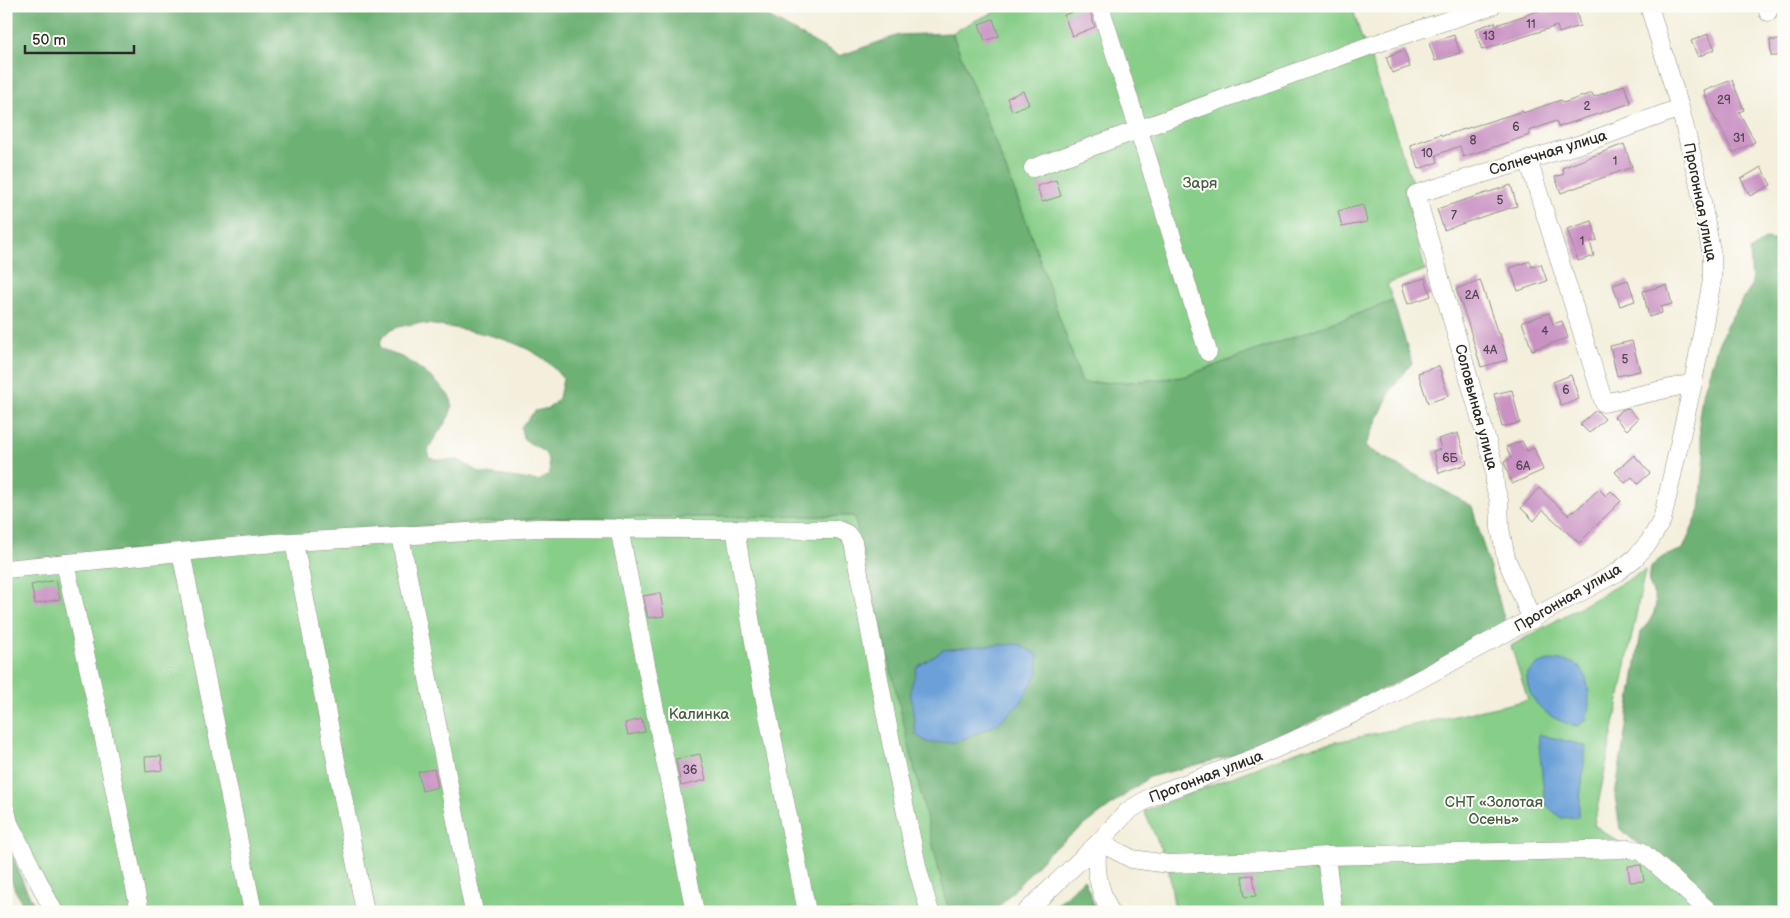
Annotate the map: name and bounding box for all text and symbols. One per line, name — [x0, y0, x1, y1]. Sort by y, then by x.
house number: 11 — [1526, 17, 1536, 32]
scale bar — [25, 22, 134, 54]
house number: 13 — [1483, 29, 1495, 44]
text: 50 m — [32, 31, 66, 50]
house number: 29 — [1717, 93, 1731, 108]
house number: 2 — [1583, 99, 1591, 114]
house number: 6 — [1512, 120, 1520, 135]
street label: Солнечная улица — [1487, 126, 1609, 180]
house number: 31 — [1733, 131, 1745, 146]
house number: 8 — [1470, 133, 1477, 148]
street label: Прогонная улица — [1679, 141, 1721, 263]
house number: 10 — [1421, 146, 1433, 161]
house number: 1 — [1613, 154, 1617, 169]
park label: Заря — [1183, 174, 1217, 193]
house number: 5 — [1497, 193, 1504, 208]
house number: 7 — [1451, 208, 1457, 223]
house number: 1 — [1580, 234, 1584, 249]
house number: 2А — [1465, 288, 1480, 303]
house number: 4 — [1541, 324, 1549, 339]
street label: Соловьиная улица — [1450, 342, 1502, 472]
house number: 4А — [1483, 343, 1498, 358]
house number: 5 — [1622, 352, 1629, 367]
house number: 6 — [1562, 383, 1570, 398]
house number: 6Б — [1442, 451, 1459, 466]
house number: 6А — [1516, 459, 1531, 474]
street label: Прогонная улица — [1511, 560, 1625, 636]
park label: Калинка — [669, 705, 729, 724]
street label: Прогонная улица — [1146, 746, 1266, 807]
house number: 36 — [683, 763, 697, 778]
park label: СНТ «Золотая Осень» — [1445, 793, 1543, 829]

